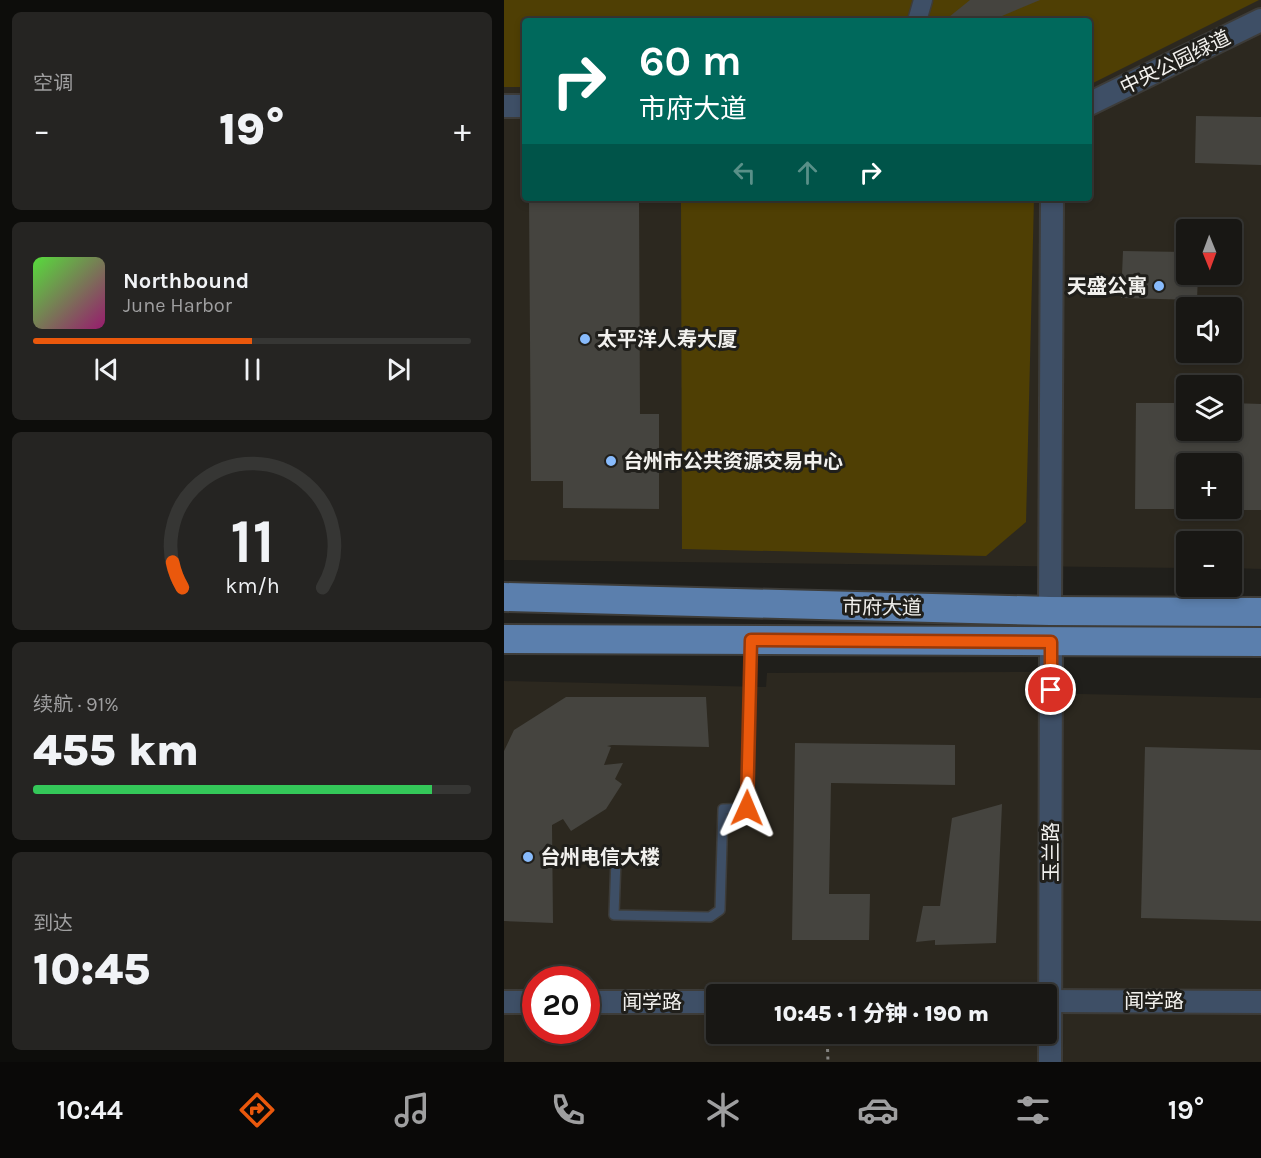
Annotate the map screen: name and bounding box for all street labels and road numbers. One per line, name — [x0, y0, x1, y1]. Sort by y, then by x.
street label: 中央公园绿道 — [1116, 26, 1234, 99]
street label: 市府大道 — [842, 595, 922, 620]
street label: 玉兰路 — [1040, 822, 1063, 882]
street label: 闻学路 — [1124, 990, 1184, 1013]
street label: 闻学路 — [622, 991, 682, 1014]

